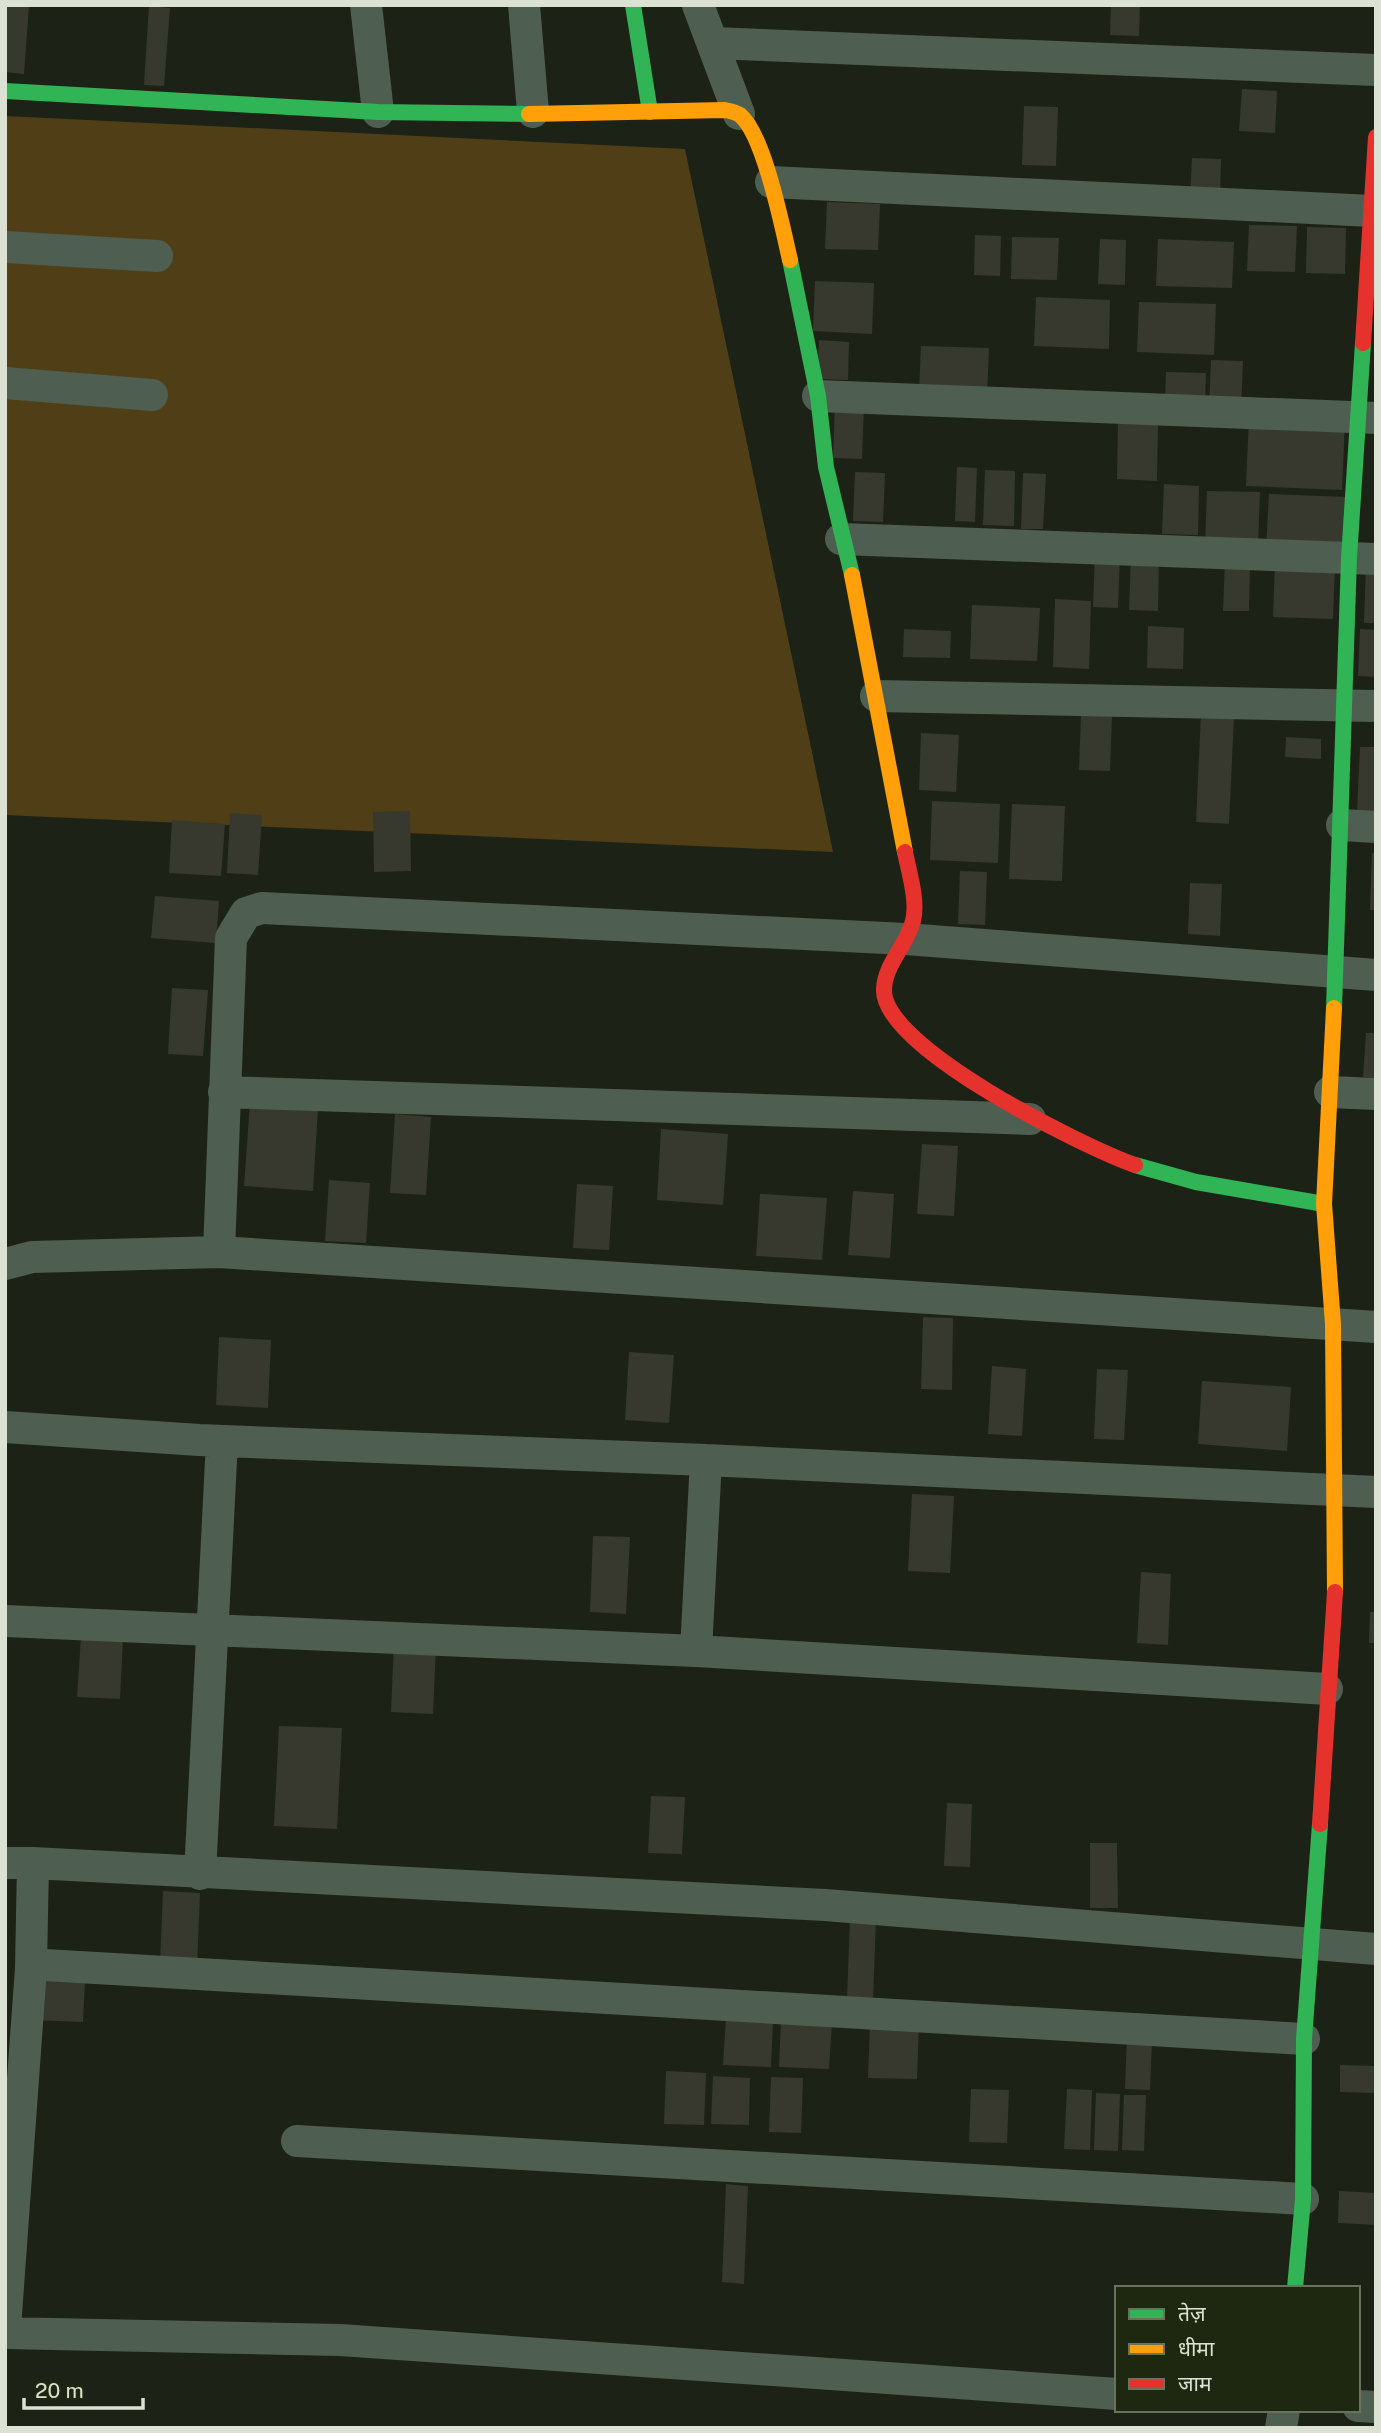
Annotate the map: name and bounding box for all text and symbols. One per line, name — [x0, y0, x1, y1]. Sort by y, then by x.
legend — [1115, 2286, 1360, 2412]
text: तेज़ — [1178, 2301, 1206, 2326]
text: धीमा — [1178, 2336, 1215, 2361]
scale bar — [24, 2366, 144, 2410]
text: जाम — [1178, 2371, 1212, 2396]
text: 20 m — [35, 2378, 84, 2403]

